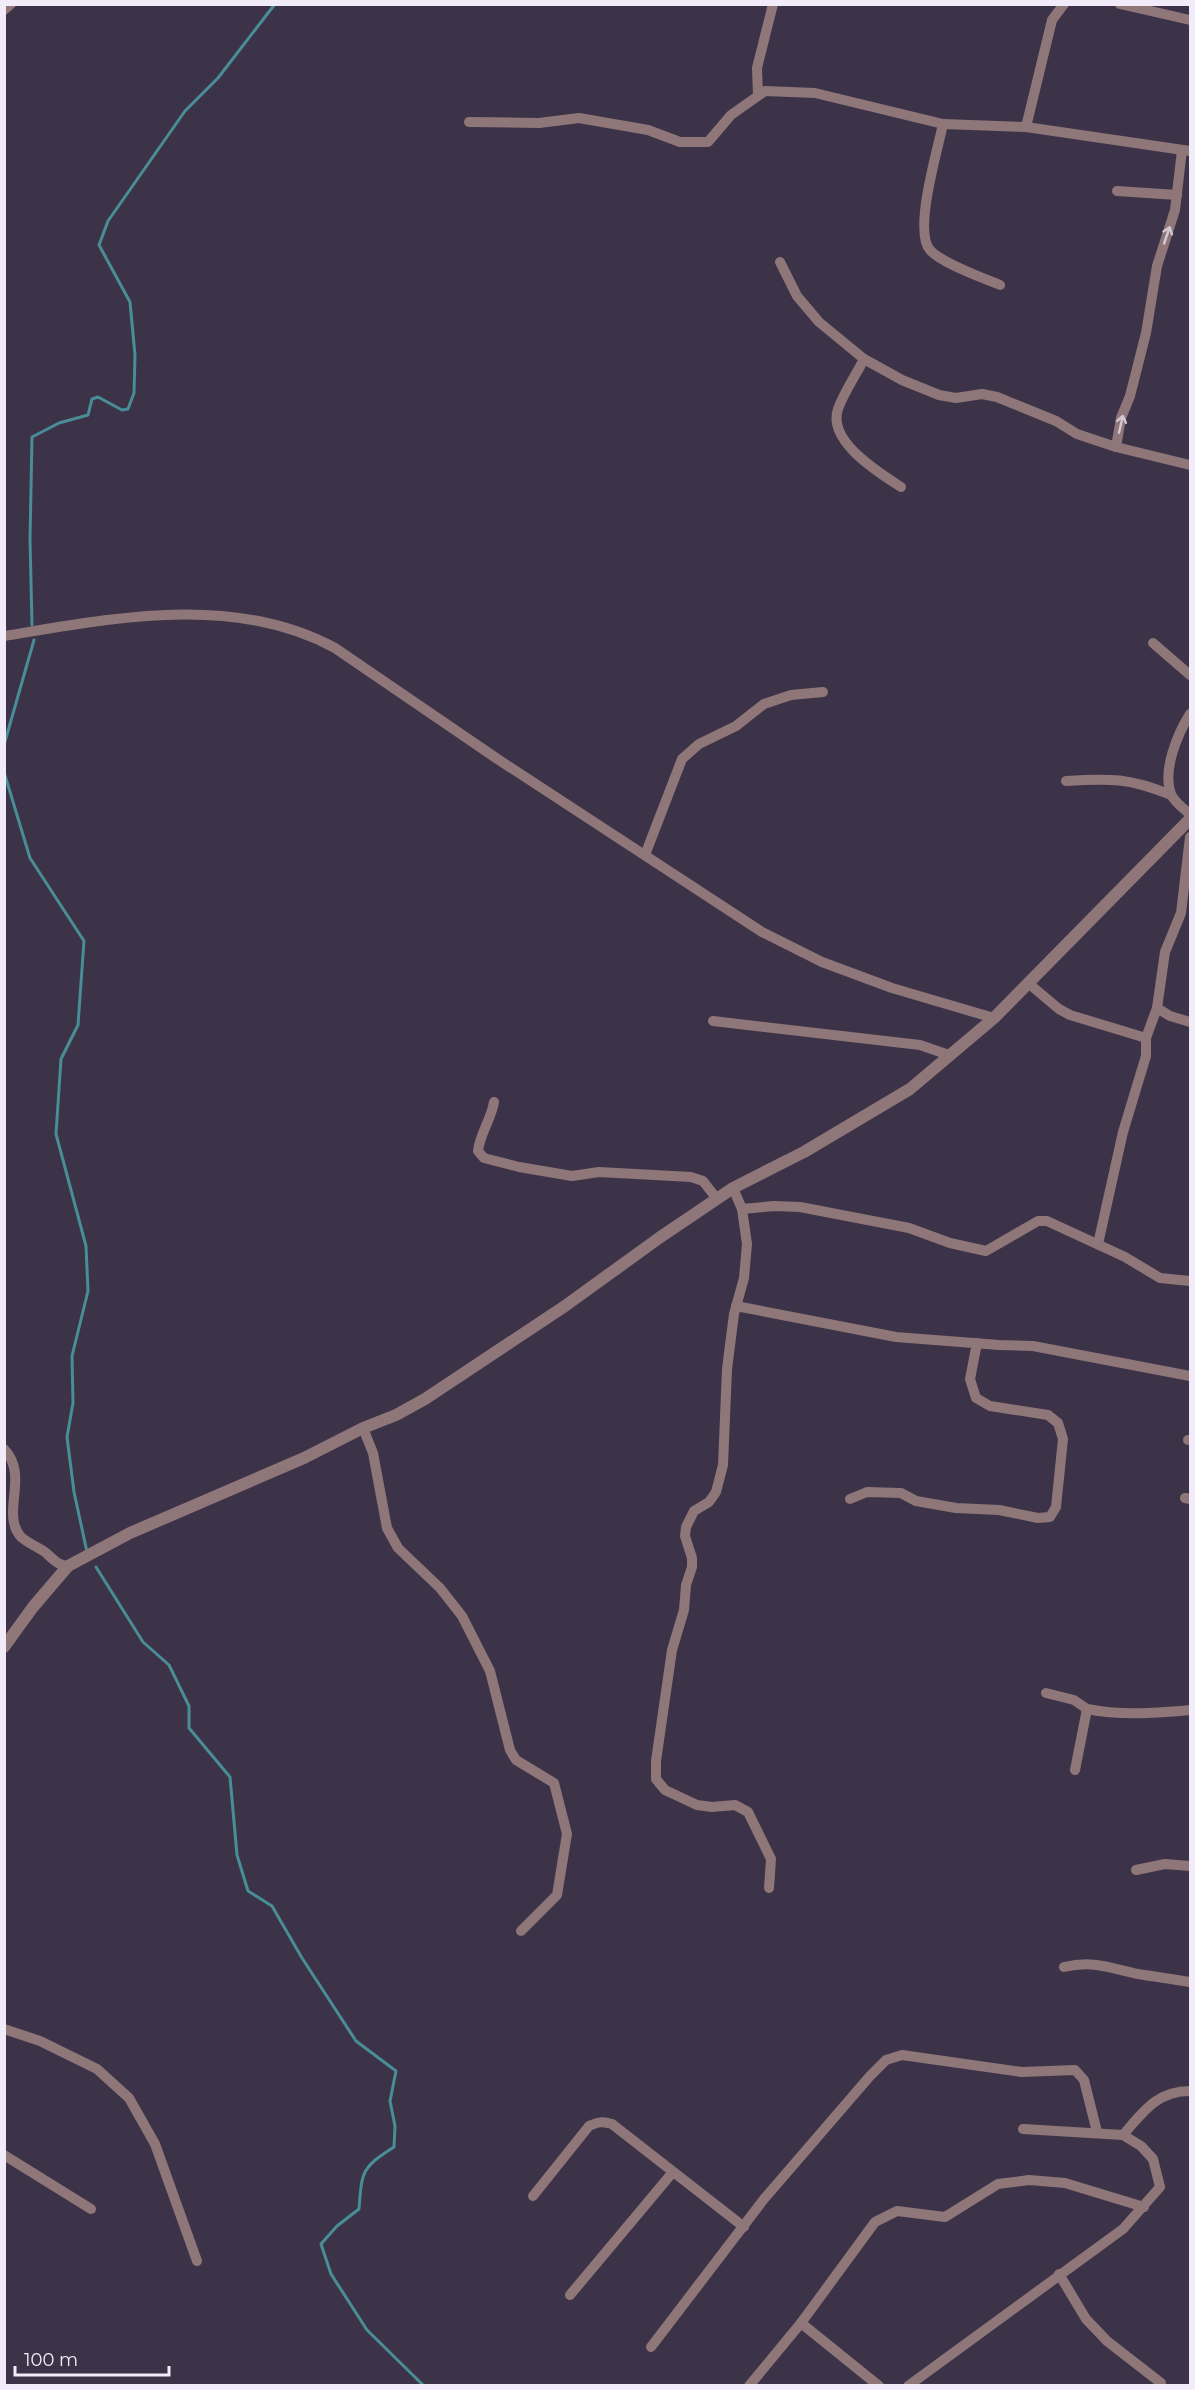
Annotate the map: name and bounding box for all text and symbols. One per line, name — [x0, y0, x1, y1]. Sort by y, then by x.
one-way arrow — [1162, 226, 1173, 245]
one-way arrow — [1115, 415, 1127, 434]
scale bar — [15, 2339, 170, 2377]
text: 100 m — [24, 2349, 78, 2371]

